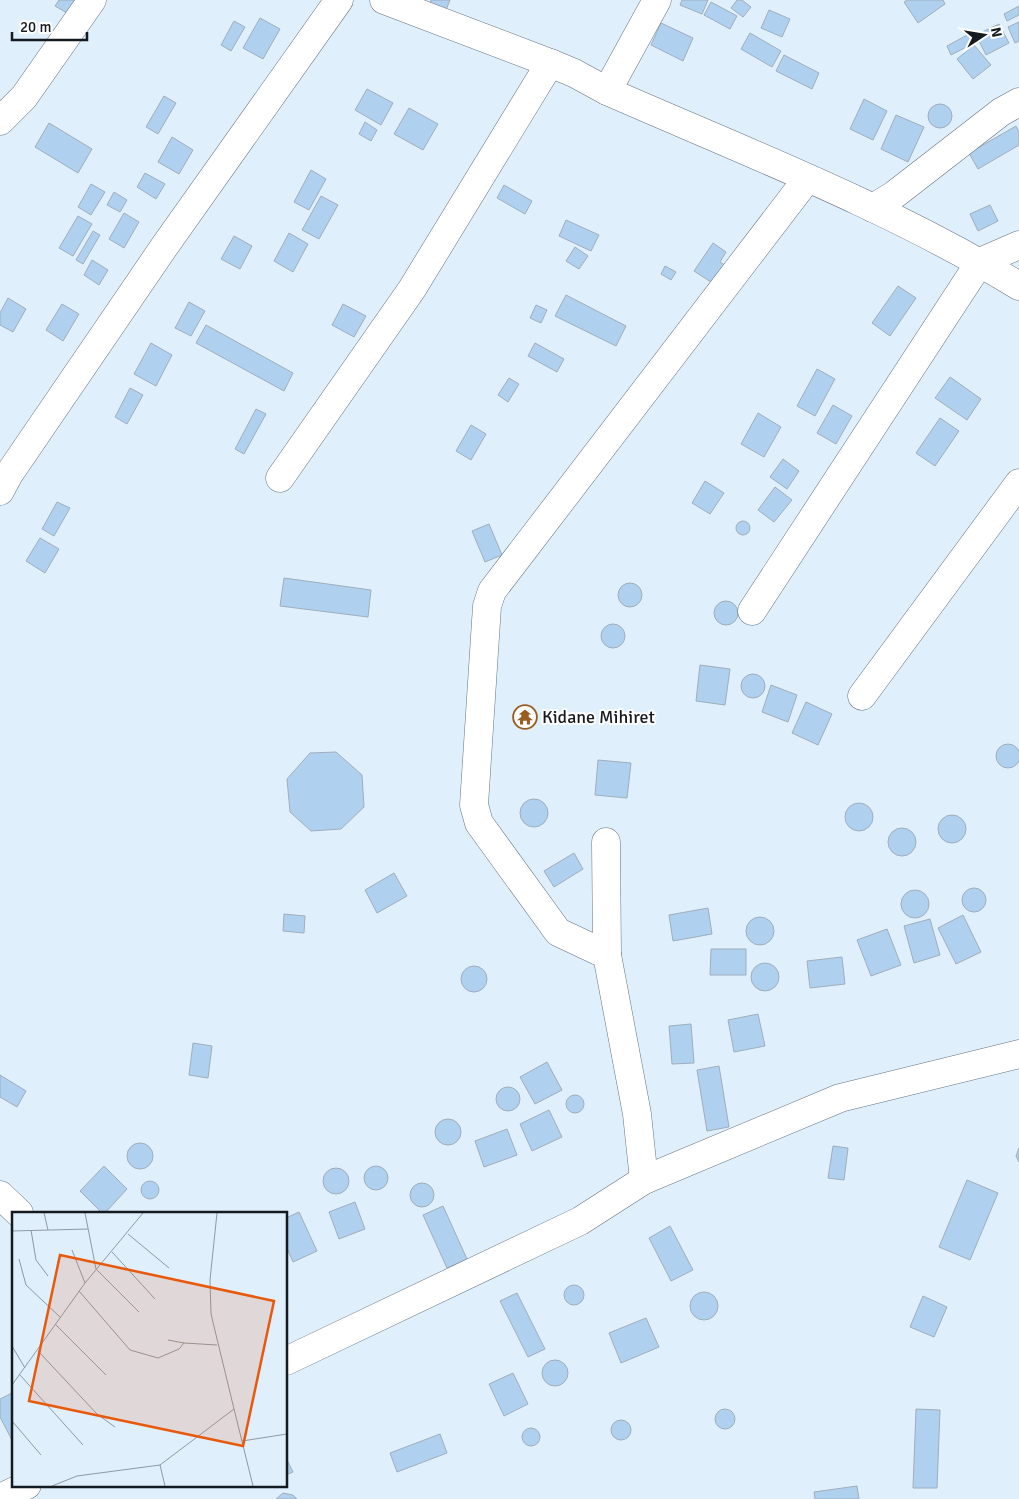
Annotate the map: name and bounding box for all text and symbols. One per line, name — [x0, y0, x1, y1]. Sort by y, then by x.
scale bar — [12, 10, 88, 42]
north arrow — [959, 10, 1009, 60]
text: 20 m — [20, 18, 51, 36]
text: N — [987, 26, 1006, 39]
temple icon: Kidane Mihiret — [512, 704, 538, 730]
place label: Kidane Mihiret — [542, 706, 655, 728]
inset map — [12, 1212, 288, 1486]

